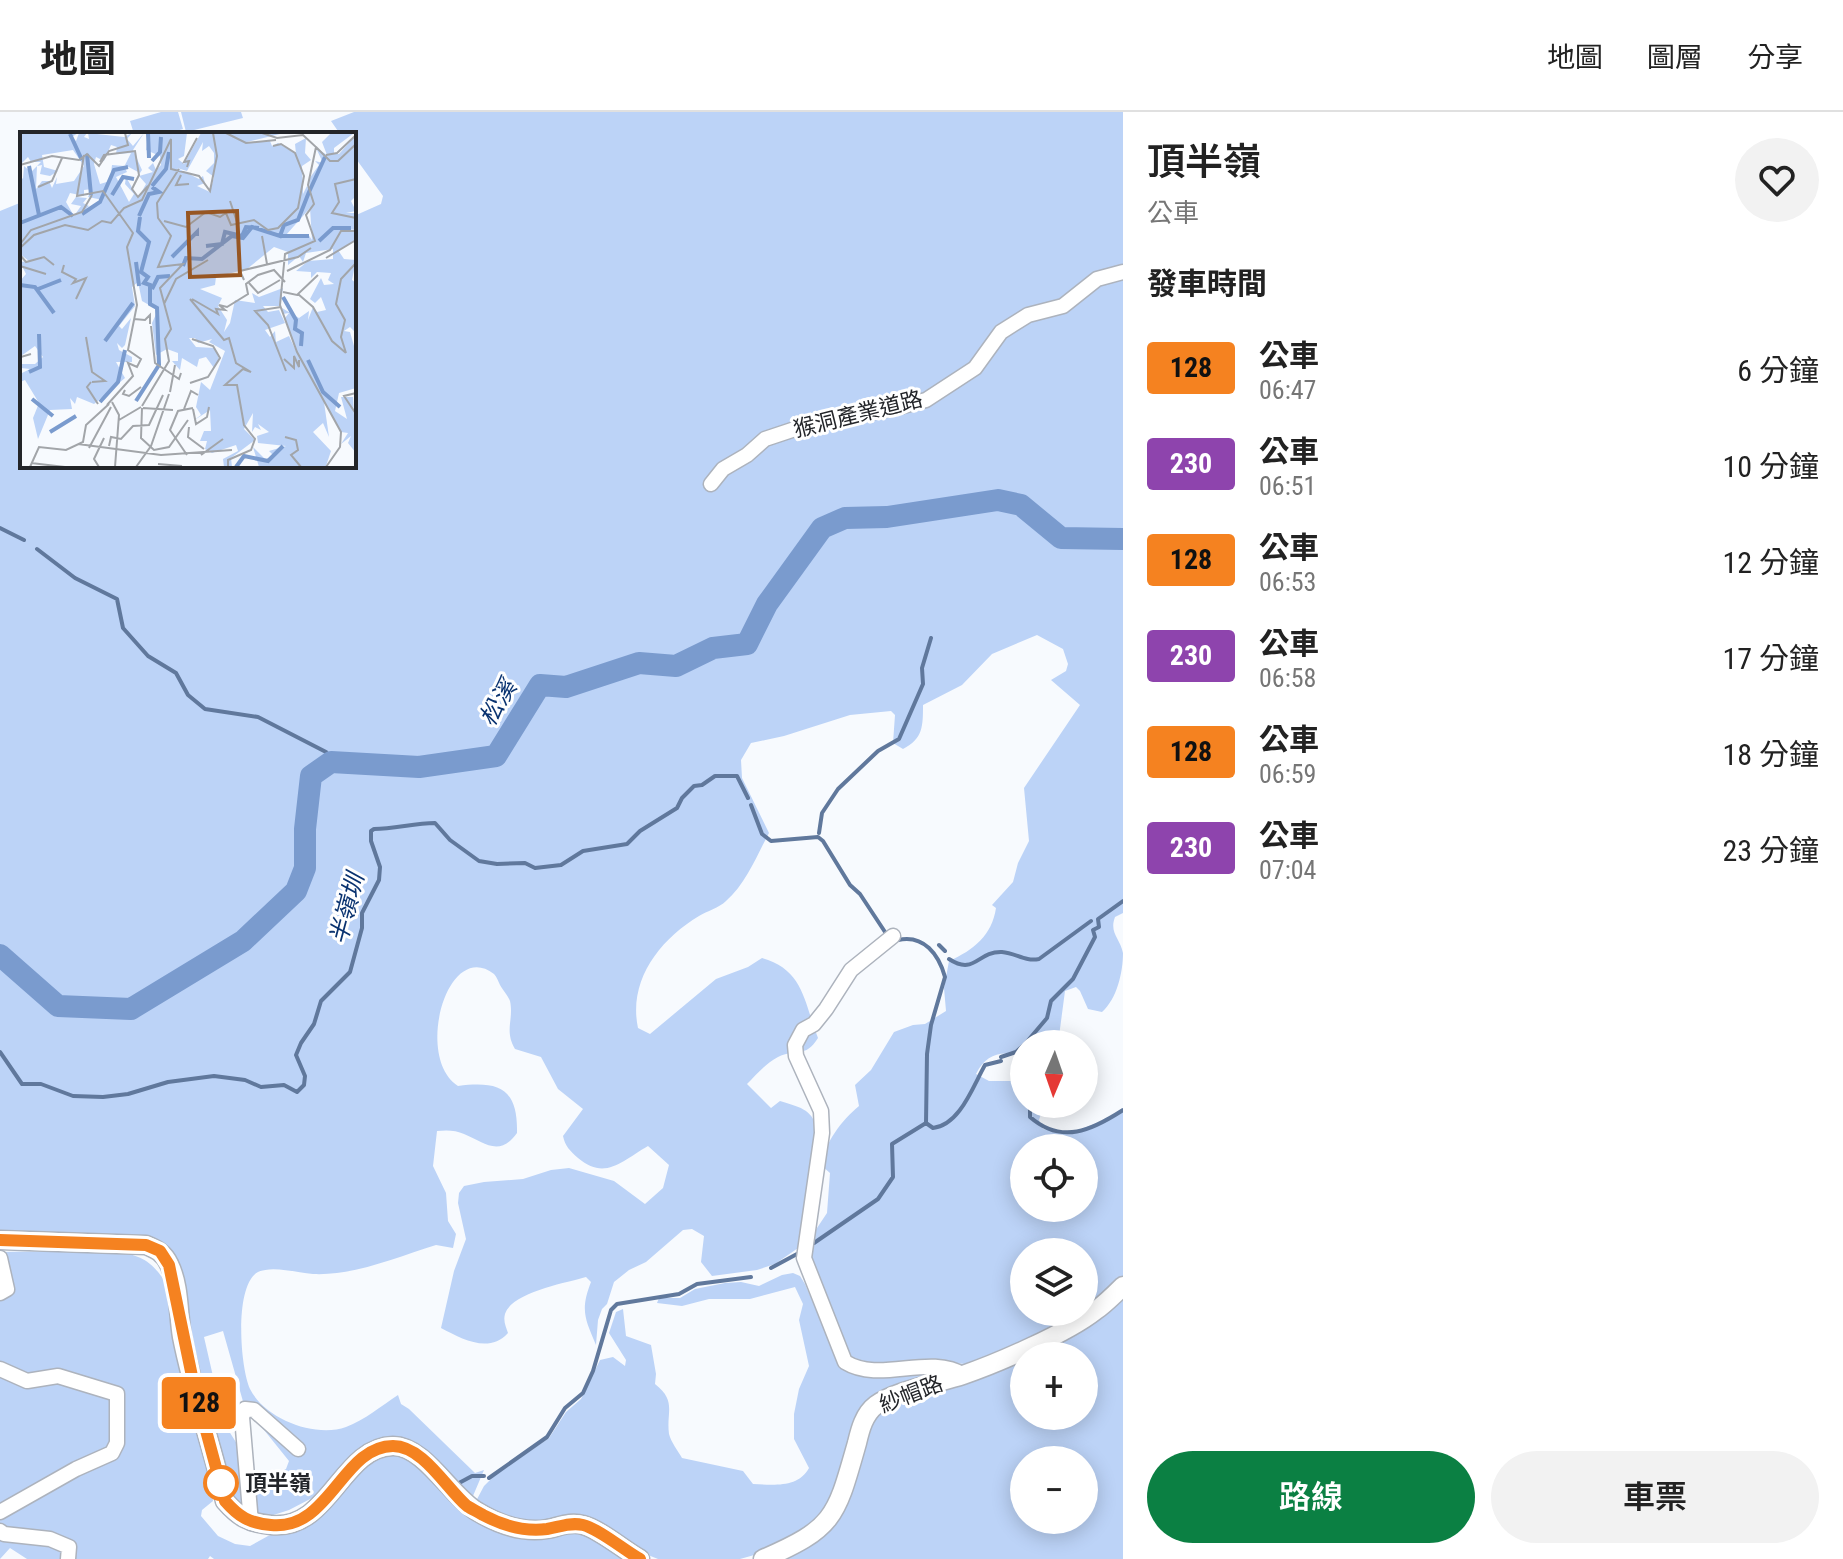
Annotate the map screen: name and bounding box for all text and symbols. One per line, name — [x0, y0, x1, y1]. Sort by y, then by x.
text: 地圖 — [40, 37, 116, 81]
text: 地圖 — [1547, 41, 1603, 74]
text: 圖層 — [1647, 41, 1703, 74]
text: 分享 — [1747, 41, 1803, 74]
inset map — [20, 132, 356, 468]
button: heart — [1735, 138, 1819, 222]
text: 頂半嶺 — [1147, 140, 1261, 184]
text: 公車 — [1147, 198, 1199, 228]
text: 發車時間 — [1147, 266, 1267, 301]
text: 公車 — [1259, 338, 1319, 373]
text: 128 — [1170, 351, 1212, 384]
text: 6 分鐘 — [1737, 353, 1819, 388]
text: 06:47 — [1259, 375, 1316, 405]
street label: 猴洞產業道路 — [791, 386, 925, 442]
text: 公車 — [1259, 434, 1319, 469]
text: 230 — [1170, 447, 1212, 480]
text: 10 分鐘 — [1722, 449, 1819, 484]
text: 06:51 — [1259, 471, 1316, 501]
text: 公車 — [1259, 530, 1319, 565]
text: 128 — [1170, 543, 1212, 576]
text: 12 分鐘 — [1722, 545, 1819, 580]
text: 06:53 — [1259, 567, 1316, 597]
text: 公車 — [1259, 626, 1319, 661]
text: 230 — [1170, 639, 1212, 672]
text: 17 分鐘 — [1722, 641, 1819, 676]
text: 06:58 — [1259, 663, 1316, 693]
water label: 松溪 — [474, 673, 524, 731]
text: 公車 — [1259, 722, 1319, 757]
text: 128 — [1170, 735, 1212, 768]
text: 18 分鐘 — [1722, 737, 1819, 772]
text: 06:59 — [1259, 759, 1316, 789]
text: 公車 — [1259, 818, 1319, 853]
text: 230 — [1170, 831, 1212, 864]
text: 23 分鐘 — [1722, 833, 1819, 868]
text: 07:04 — [1259, 855, 1316, 885]
water label: 半嶺圳 — [324, 868, 371, 947]
north arrow — [1010, 1030, 1098, 1118]
map controls — [1010, 1030, 1098, 1534]
button: locate — [1010, 1134, 1098, 1222]
button: layers — [1010, 1238, 1098, 1326]
button: + — [1010, 1342, 1098, 1430]
street label: 紗帽路 — [876, 1371, 946, 1417]
line badge: 128 — [153, 1377, 245, 1429]
text: 128 — [178, 1386, 220, 1419]
button: − — [1010, 1446, 1098, 1534]
button: 路線 — [1147, 1451, 1475, 1543]
button: 車票 — [1491, 1451, 1819, 1543]
marker: 頂半嶺 — [204, 1466, 238, 1500]
place label: 頂半嶺 — [245, 1471, 311, 1496]

